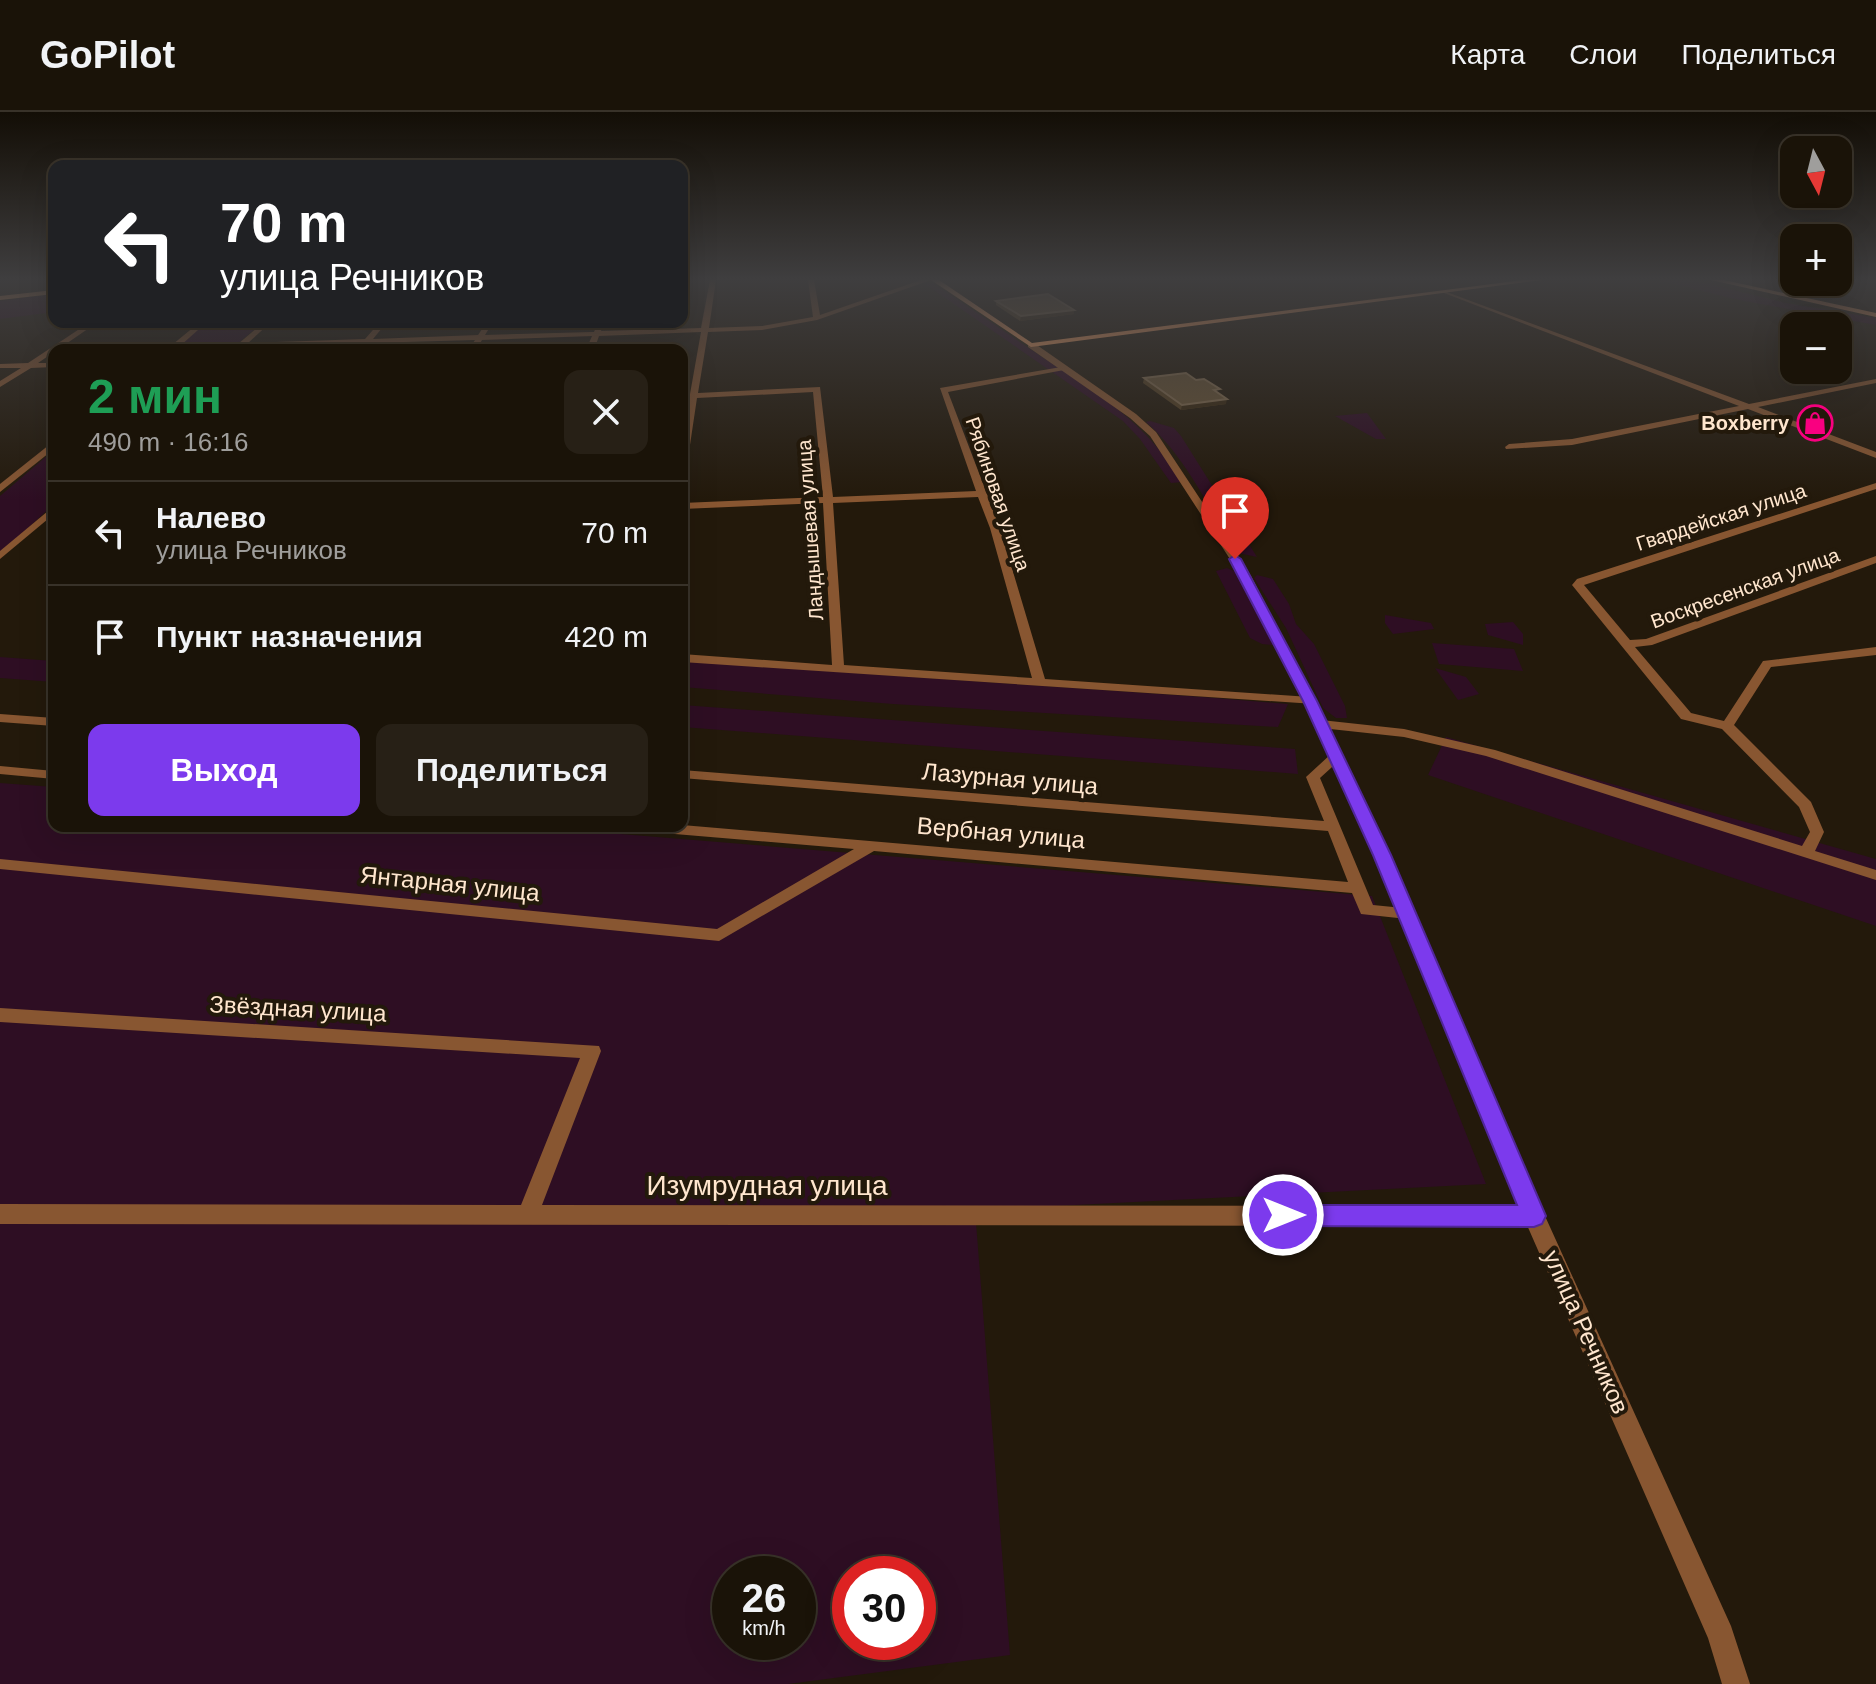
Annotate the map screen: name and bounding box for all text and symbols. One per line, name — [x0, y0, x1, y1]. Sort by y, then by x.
text: GoPilot — [40, 34, 175, 76]
text: Карта — [1450, 39, 1525, 70]
text: Слои — [1569, 39, 1637, 70]
text: Поделиться — [1681, 39, 1836, 70]
north arrow — [1780, 136, 1852, 208]
map controls — [1780, 136, 1852, 384]
text: 70 m — [220, 191, 348, 254]
icon: left — [88, 192, 192, 296]
button: + — [1780, 224, 1852, 296]
text: улица Речников — [220, 257, 484, 298]
button: − — [1780, 312, 1852, 384]
text: 2 мин — [88, 370, 222, 423]
button: close — [564, 370, 648, 454]
shop icon: Boxberry — [1796, 404, 1834, 442]
place label: Boxberry — [1701, 412, 1790, 434]
street label: Рябиновая улица — [961, 414, 1035, 575]
text: 490 m · 16:16 — [88, 427, 248, 457]
street label: Ландышевая улица — [793, 438, 827, 621]
pin — [1201, 477, 1269, 559]
street label: Гвардейская улица — [1633, 479, 1810, 555]
icon: arrive — [1213, 489, 1257, 533]
text: Налево — [156, 501, 266, 534]
icon: left — [88, 511, 132, 555]
text: 70 m — [581, 516, 648, 549]
text: улица Речников — [156, 535, 347, 565]
street label: Воскресенская улица — [1648, 543, 1843, 632]
icon: arrive — [88, 615, 132, 659]
text: Пункт назначения — [156, 620, 423, 653]
text: 420 m — [565, 620, 648, 653]
button: Выход — [88, 724, 360, 816]
button: Поделиться — [376, 724, 648, 816]
street label: Лазурная улица — [921, 757, 1100, 800]
street label: Вербная улица — [916, 812, 1087, 853]
street label: Янтарная улица — [359, 861, 542, 906]
street label: Звёздная улица — [209, 990, 388, 1027]
street label: Изумрудная улица — [646, 1170, 888, 1201]
position arrow — [1241, 1173, 1325, 1257]
street label: улица Речников — [1538, 1246, 1635, 1418]
speed limit sign: 30 — [832, 1556, 936, 1660]
text: 26 — [742, 1576, 786, 1620]
text: km/h — [742, 1617, 786, 1639]

